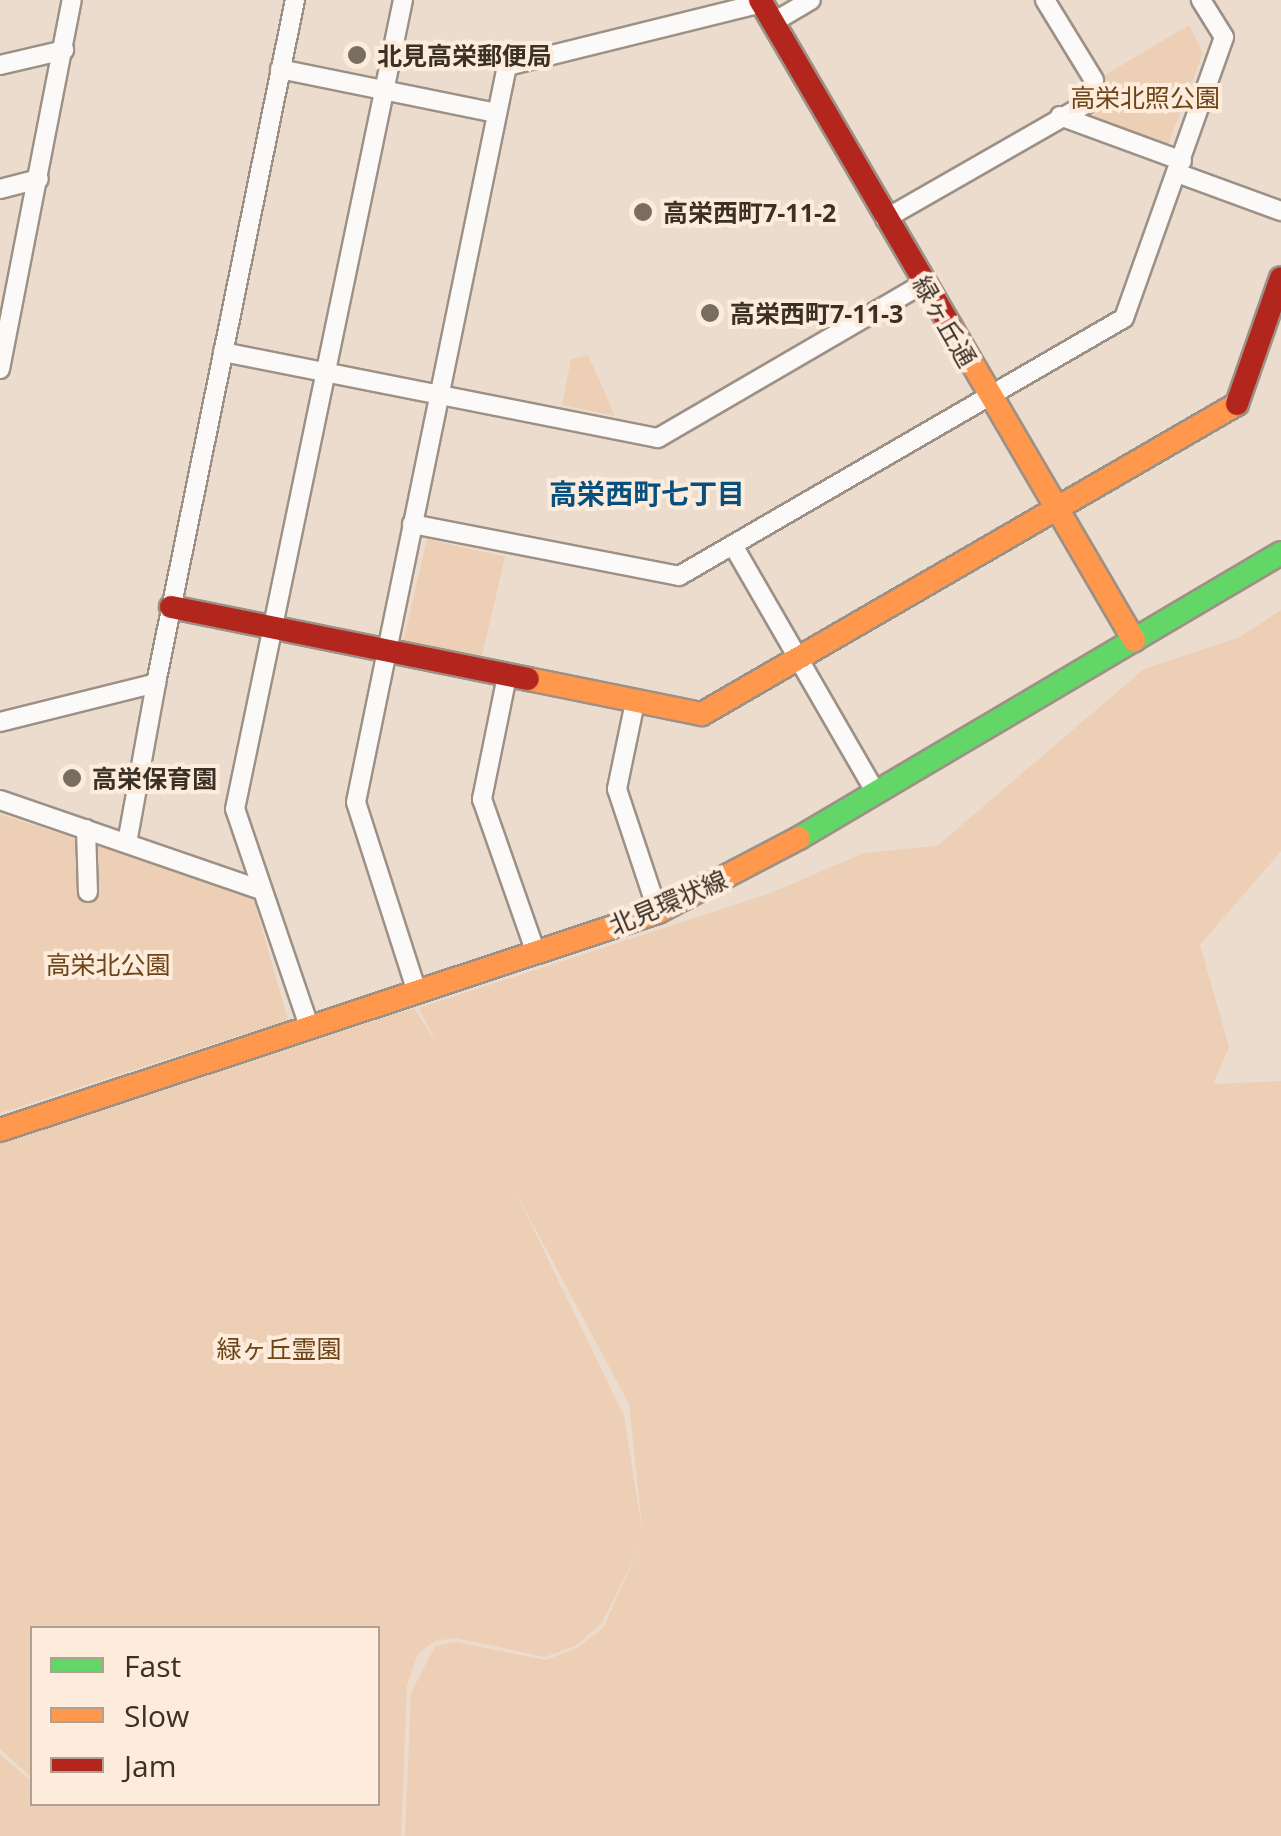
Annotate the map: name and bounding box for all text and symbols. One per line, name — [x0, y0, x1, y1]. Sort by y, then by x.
place label: 北見高栄郵便局 — [377, 40, 552, 70]
marker: 北見高栄郵便局 — [346, 44, 368, 66]
park label: 高栄北照公園 — [1070, 82, 1220, 112]
place label: 高栄西町7-11-2 — [663, 197, 836, 227]
marker: 高栄西町7-11-2 — [632, 201, 654, 223]
street label: 緑ヶ丘通 — [907, 270, 983, 372]
place label: 高栄西町7-11-3 — [730, 298, 903, 328]
marker: 高栄西町7-11-3 — [699, 302, 721, 324]
district label: 高栄西町七丁目 — [549, 476, 745, 510]
place label: 高栄保育園 — [92, 763, 217, 793]
marker: 高栄保育園 — [61, 767, 83, 789]
street label: 北見環状線 — [605, 864, 731, 940]
park label: 高栄北公園 — [46, 949, 170, 979]
park label: 緑ヶ丘霊園 — [217, 1333, 341, 1363]
legend — [30, 1626, 380, 1806]
text: Fast — [124, 1645, 181, 1686]
text: Slow — [124, 1695, 189, 1736]
text: Jam — [124, 1745, 177, 1786]

